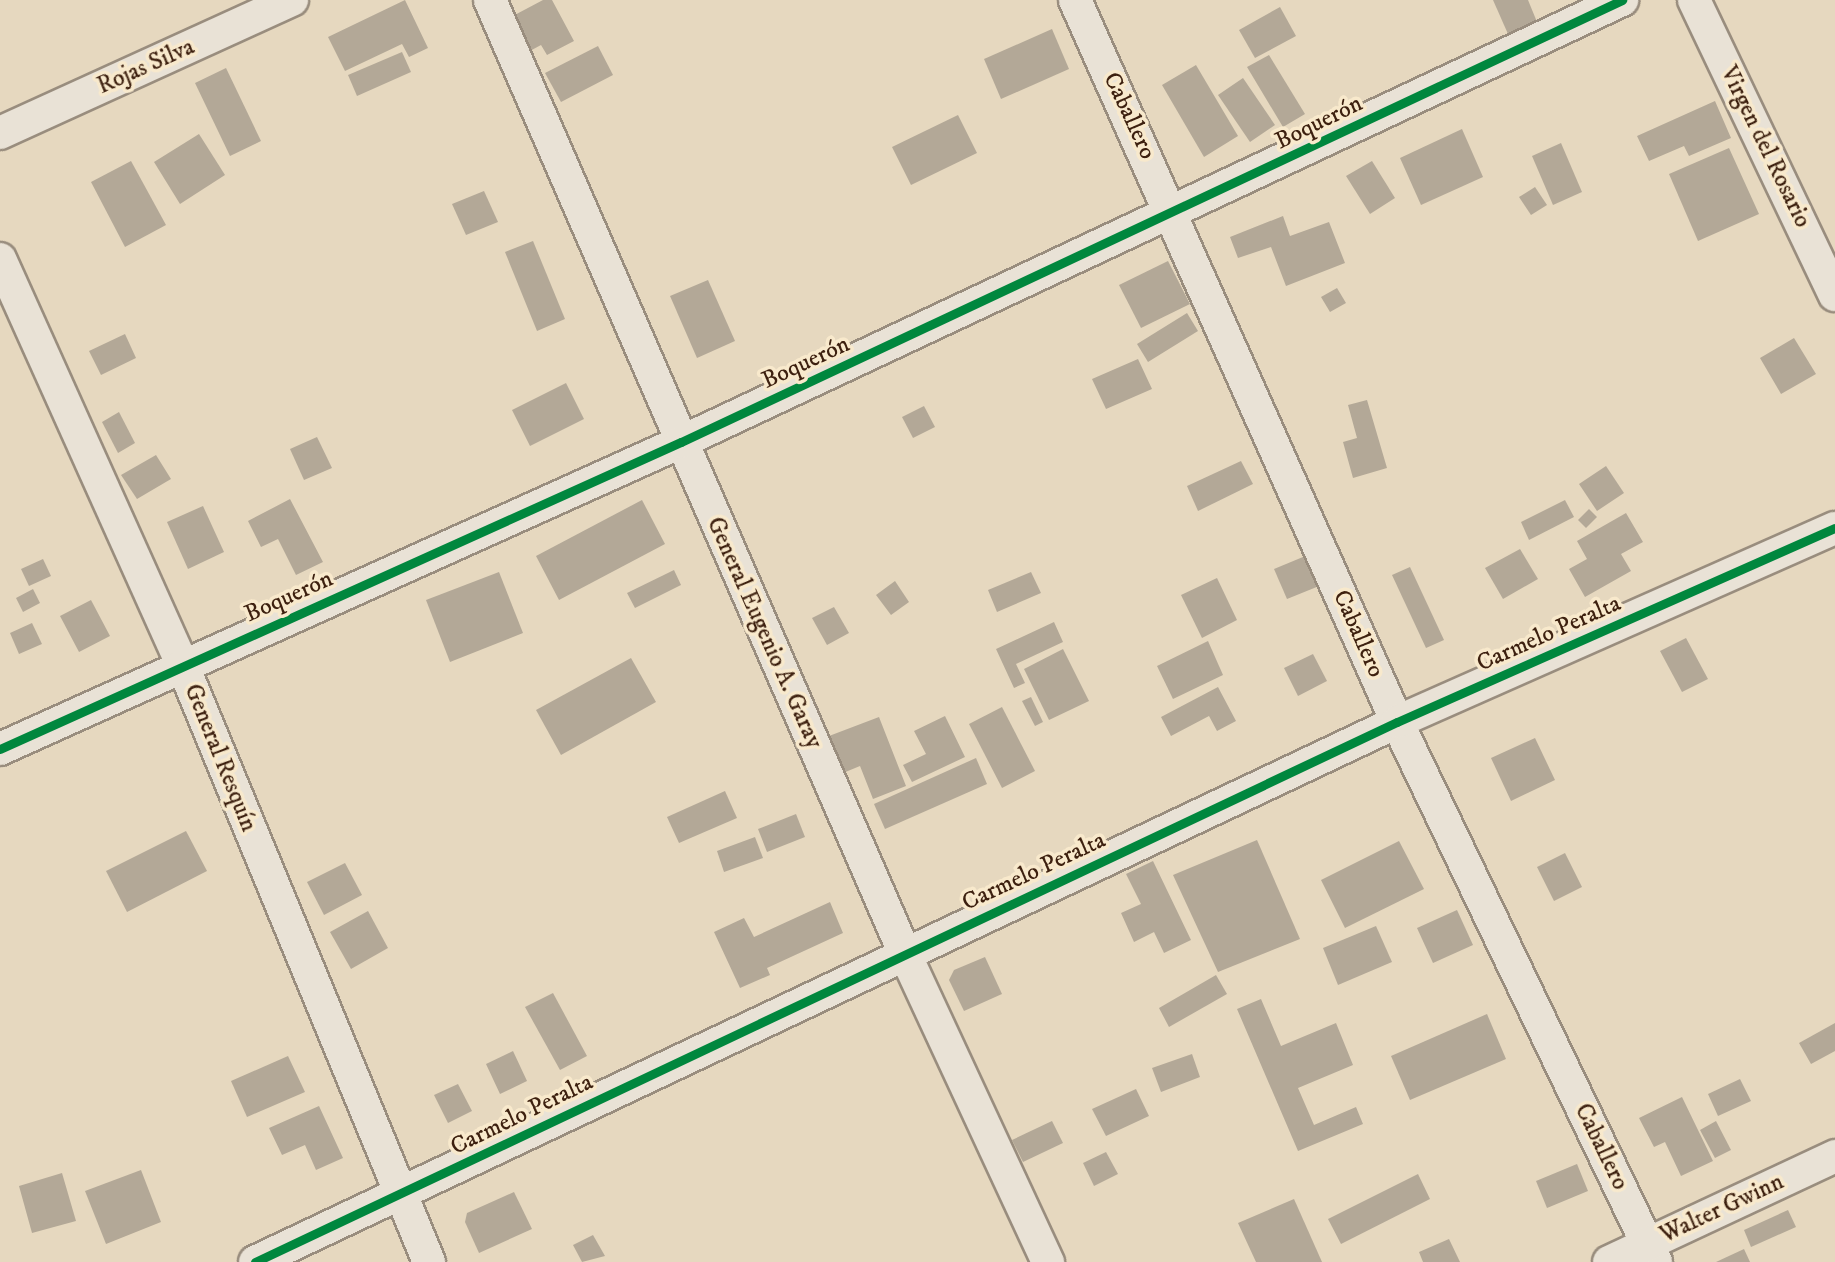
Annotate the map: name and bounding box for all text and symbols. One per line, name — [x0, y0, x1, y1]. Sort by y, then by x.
street label: Rojas Silva — [93, 33, 199, 101]
street label: Virgen del Rosario — [1713, 61, 1817, 233]
street label: Caballero — [1096, 68, 1162, 164]
street label: Boquerón — [1271, 90, 1367, 156]
street label: Boquerón — [758, 330, 854, 396]
street label: General Eugenio A. Garay — [700, 513, 828, 753]
street label: Boquerón — [240, 565, 338, 629]
street label: Caballero — [1326, 586, 1390, 682]
street label: Carmelo Peralta — [1473, 589, 1625, 679]
street label: General Resquín — [177, 680, 263, 836]
street label: Carmelo Peralta — [958, 826, 1110, 918]
street label: Carmelo Peralta — [446, 1068, 598, 1162]
street label: Caballero — [1568, 1099, 1634, 1195]
street label: Walter Gwinn — [1656, 1168, 1788, 1250]

